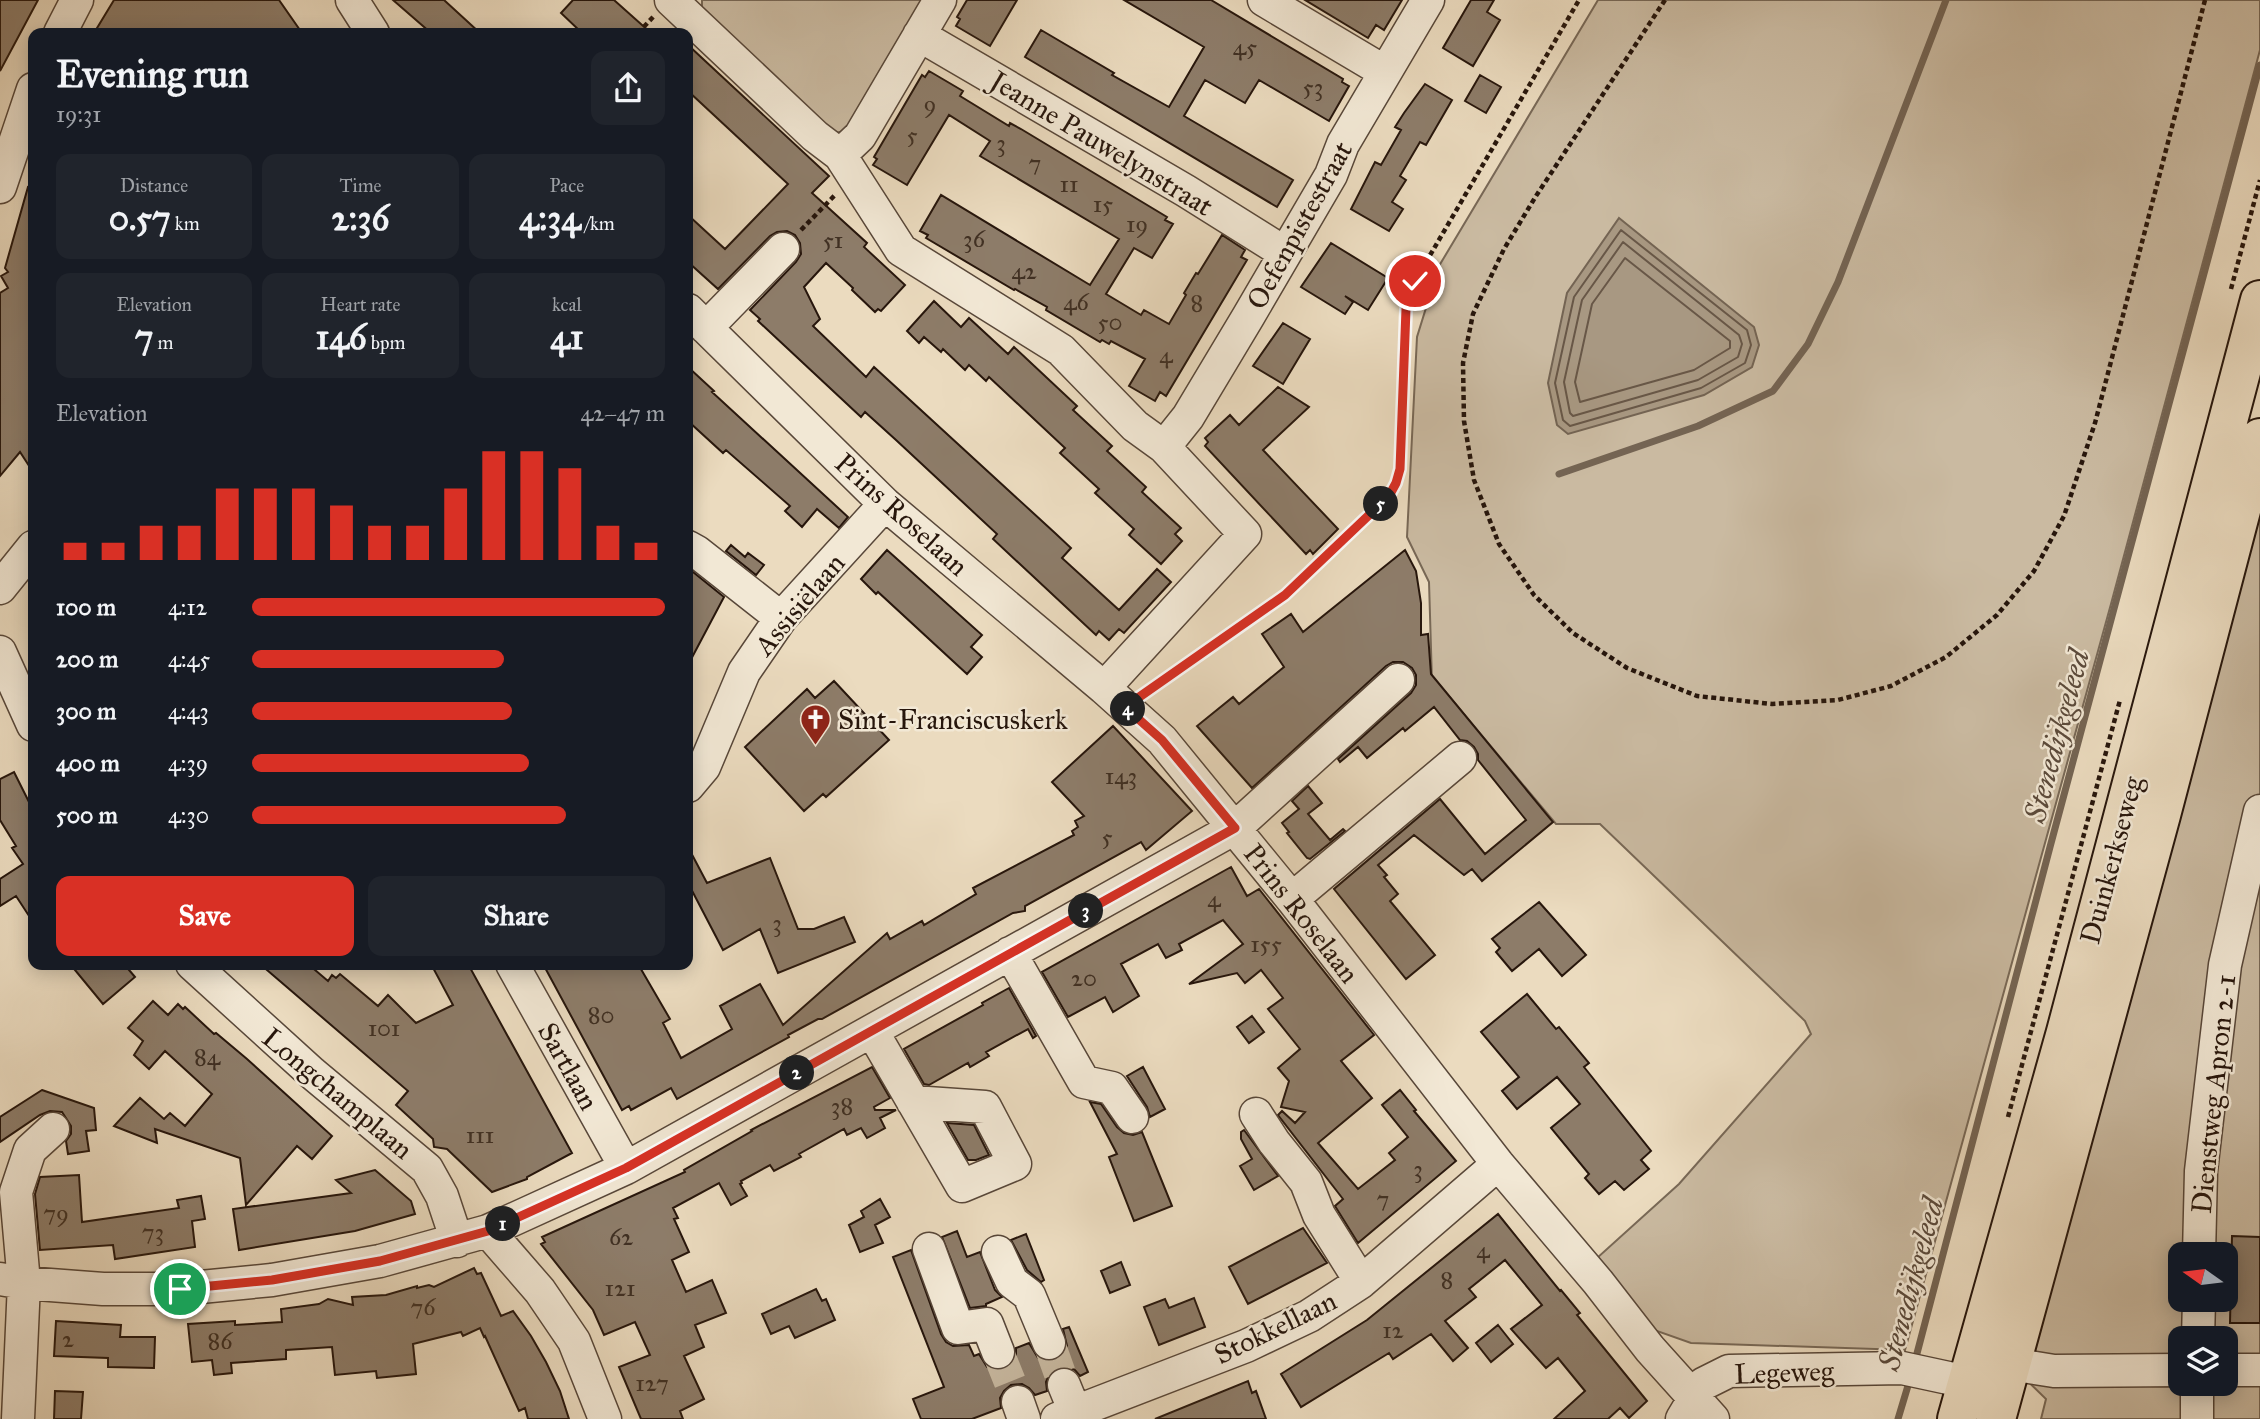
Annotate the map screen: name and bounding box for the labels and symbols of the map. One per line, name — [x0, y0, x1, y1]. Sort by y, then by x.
house number: 45 — [1233, 32, 1257, 62]
street label: Jeanne Pauwelynstraat — [981, 62, 1220, 224]
house number: 53 — [1303, 72, 1323, 102]
house number: 9 — [924, 89, 936, 119]
house number: 5 — [906, 120, 918, 150]
house number: 3 — [996, 128, 1006, 158]
street label: Oefenpistestraat — [1239, 135, 1360, 315]
house number: 7 — [1029, 148, 1041, 178]
house number: 11 — [1060, 169, 1078, 199]
house number: 15 — [1093, 189, 1113, 219]
house number: 19 — [1126, 209, 1148, 239]
house number: 36 — [963, 224, 986, 254]
house number: 51 — [823, 225, 843, 255]
pin — [1385, 251, 1445, 311]
house number: 42 — [1011, 256, 1037, 286]
house number: 46 — [1063, 287, 1090, 317]
house number: 8 — [1191, 288, 1203, 318]
house number: 50 — [1097, 307, 1123, 337]
house number: 4 — [1159, 340, 1173, 370]
street label: Prins Roselaan — [828, 445, 976, 583]
pin: 5 — [1364, 486, 1398, 522]
street label: Assisiëlaan — [746, 546, 852, 663]
water label: Stenedijkgeleed — [2016, 643, 2098, 827]
pin: 4 — [1110, 692, 1146, 726]
church icon: Sint-Franciscuskerk — [798, 702, 832, 746]
place label: Sint-Franciscuskerk — [838, 702, 1068, 737]
house number: 143 — [1105, 761, 1137, 791]
street label: Duinkerkseweg — [2072, 772, 2151, 948]
house number: 5 — [1101, 822, 1113, 852]
street label: Prins Roselaan — [1236, 837, 1367, 990]
house number: 4 — [1207, 884, 1221, 914]
pin: 3 — [1068, 894, 1104, 928]
house number: 3 — [772, 908, 782, 938]
house number: 155 — [1250, 929, 1282, 959]
house number: 20 — [1071, 963, 1097, 993]
street label: Dienstweg Apron 2-1 — [2184, 973, 2243, 1215]
house number: 80 — [588, 1000, 614, 1030]
house number: 101 — [368, 1013, 400, 1043]
street label: Sartlaan — [530, 1016, 607, 1116]
street label: Longchamplaan — [255, 1020, 420, 1167]
house number: 84 — [194, 1042, 221, 1072]
pin: 2 — [780, 1056, 814, 1090]
house number: 38 — [831, 1091, 853, 1121]
house number: 111 — [466, 1120, 494, 1150]
house number: 3 — [1413, 1154, 1423, 1184]
house number: 7 — [1377, 1184, 1389, 1214]
water label: Stenedijkgeleed — [1870, 1191, 1952, 1375]
house number: 79 — [43, 1198, 69, 1228]
pin: 1 — [486, 1206, 520, 1242]
house number: 73 — [142, 1217, 164, 1247]
house number: 62 — [609, 1222, 633, 1252]
house number: 4 — [1476, 1235, 1490, 1265]
north arrow — [2168, 1242, 2238, 1312]
pin — [150, 1259, 210, 1319]
house number: 8 — [1441, 1265, 1453, 1295]
house number: 121 — [605, 1273, 635, 1303]
street label: Stokkellaan — [1208, 1283, 1342, 1372]
house number: 76 — [410, 1292, 436, 1322]
house number: 12 — [1382, 1315, 1404, 1345]
house number: 2 — [62, 1324, 74, 1354]
house number: 86 — [207, 1326, 233, 1356]
street label: Legeweg — [1733, 1353, 1835, 1392]
house number: 127 — [635, 1368, 669, 1398]

